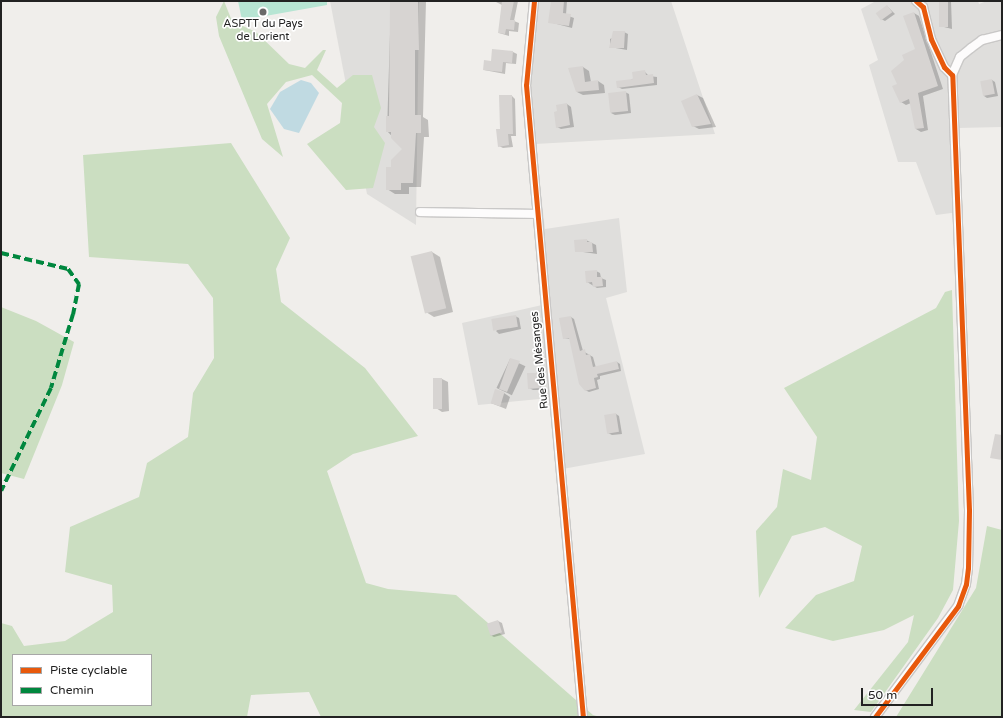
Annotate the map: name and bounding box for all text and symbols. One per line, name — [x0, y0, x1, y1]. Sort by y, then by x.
marker: ASPTT du Pays de Lorient — [258, 7, 268, 17]
place label: ASPTT du Pays de Lorient — [223, 18, 303, 44]
street label: Rue des Mésanges — [528, 310, 552, 410]
legend — [12, 654, 152, 706]
text: Piste cyclable — [50, 663, 127, 677]
scale bar — [863, 680, 935, 706]
text: Chemin — [50, 683, 94, 697]
text: 50 m — [868, 688, 897, 702]

